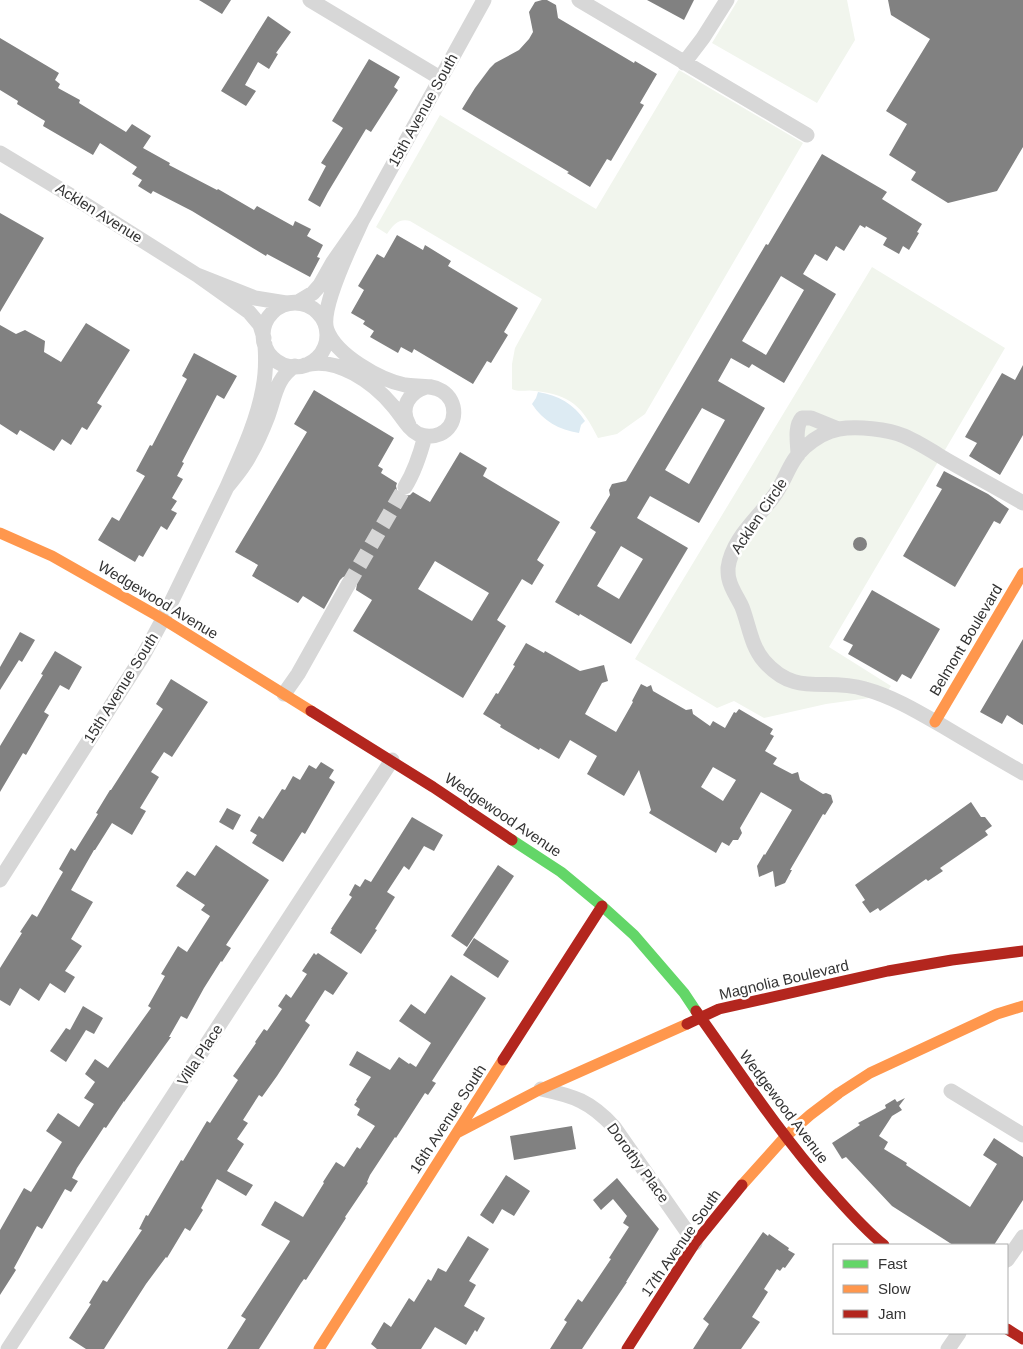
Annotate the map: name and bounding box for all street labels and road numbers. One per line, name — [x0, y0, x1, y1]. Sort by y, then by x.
street label: 15th Avenue South — [384, 50, 461, 169]
street label: Acklen Avenue — [53, 179, 146, 246]
street label: Acklen Circle — [727, 475, 790, 557]
street label: Wedgewood Avenue — [95, 557, 221, 642]
street label: Belmont Boulevard — [926, 581, 1005, 698]
street label: 15th Avenue South — [80, 630, 161, 746]
street label: Wedgewood Avenue — [442, 769, 565, 860]
street label: Magnolia Boulevard — [717, 956, 850, 1003]
street label: Villa Place — [173, 1021, 226, 1089]
street label: Wedgewood Avenue — [736, 1047, 832, 1167]
street label: 16th Avenue South — [406, 1061, 489, 1176]
street label: Dorothy Place — [604, 1120, 673, 1206]
street label: 17th Avenue South — [637, 1186, 724, 1299]

